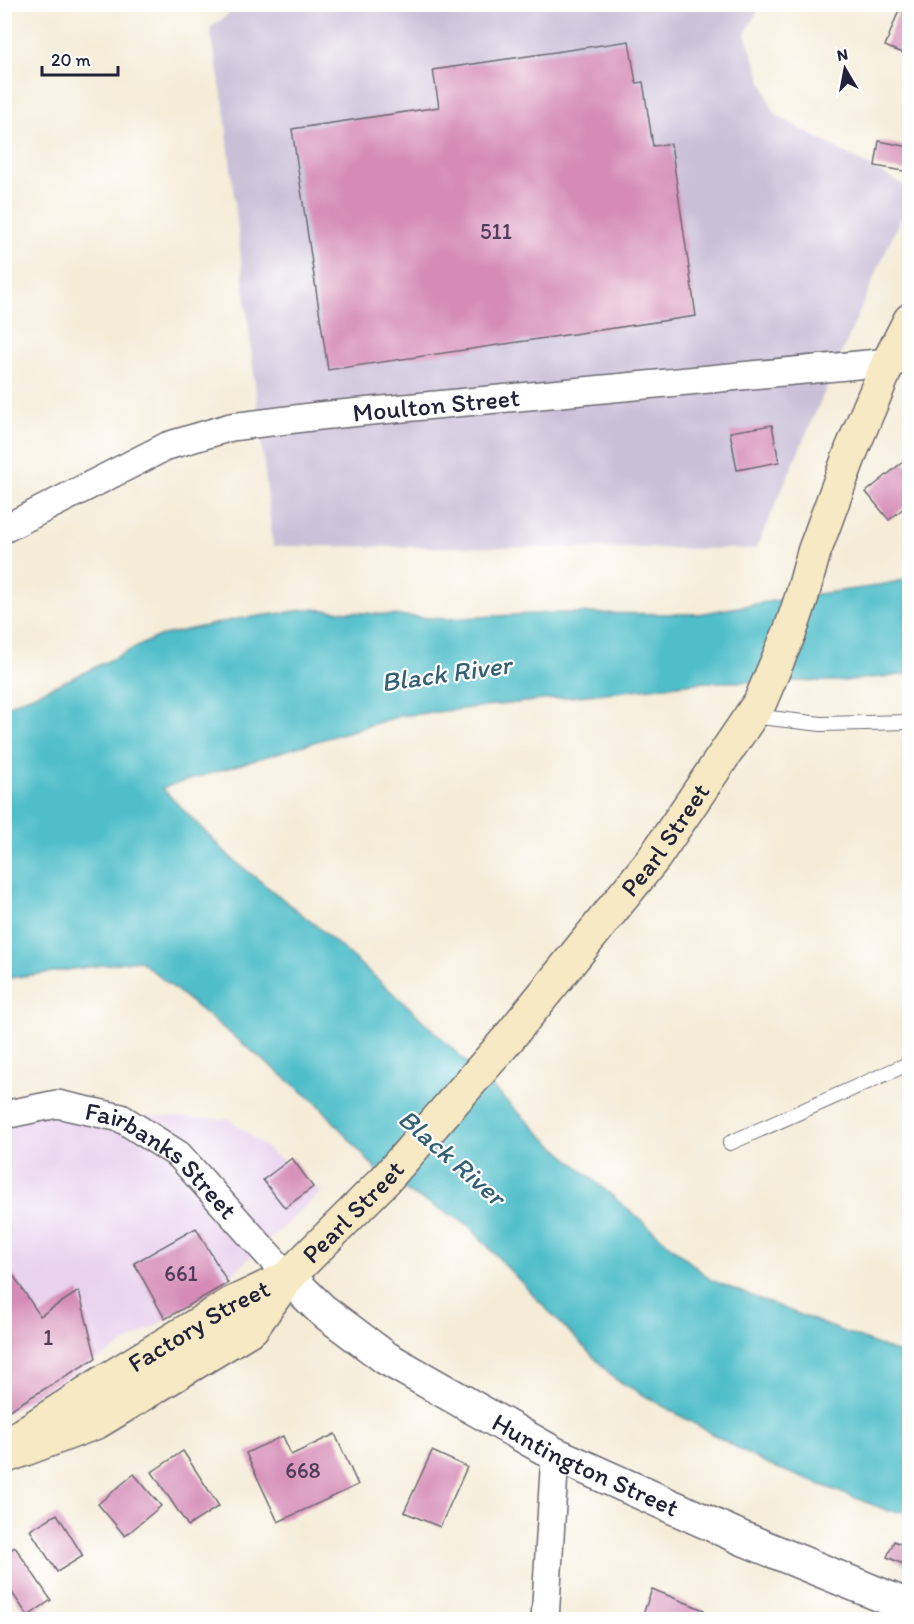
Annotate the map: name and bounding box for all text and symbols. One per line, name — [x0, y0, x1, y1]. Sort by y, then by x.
scale bar — [42, 39, 118, 77]
north arrow — [815, 39, 875, 99]
text: N — [836, 44, 849, 65]
text: 20 m — [51, 49, 91, 71]
house number: 511 — [480, 218, 512, 245]
street label: Moulton Street — [351, 381, 521, 429]
water label: Black River — [379, 647, 516, 698]
street label: Pearl Street — [613, 777, 716, 903]
street label: Fairbanks Street — [82, 1095, 244, 1226]
water label: Black River — [392, 1102, 514, 1214]
street label: Pearl Street — [295, 1154, 411, 1270]
house number: 661 — [164, 1260, 198, 1287]
street label: Factory Street — [122, 1272, 275, 1379]
house number: 1 — [43, 1324, 53, 1351]
street label: Huntington Street — [486, 1406, 684, 1524]
house number: 668 — [285, 1457, 321, 1484]

